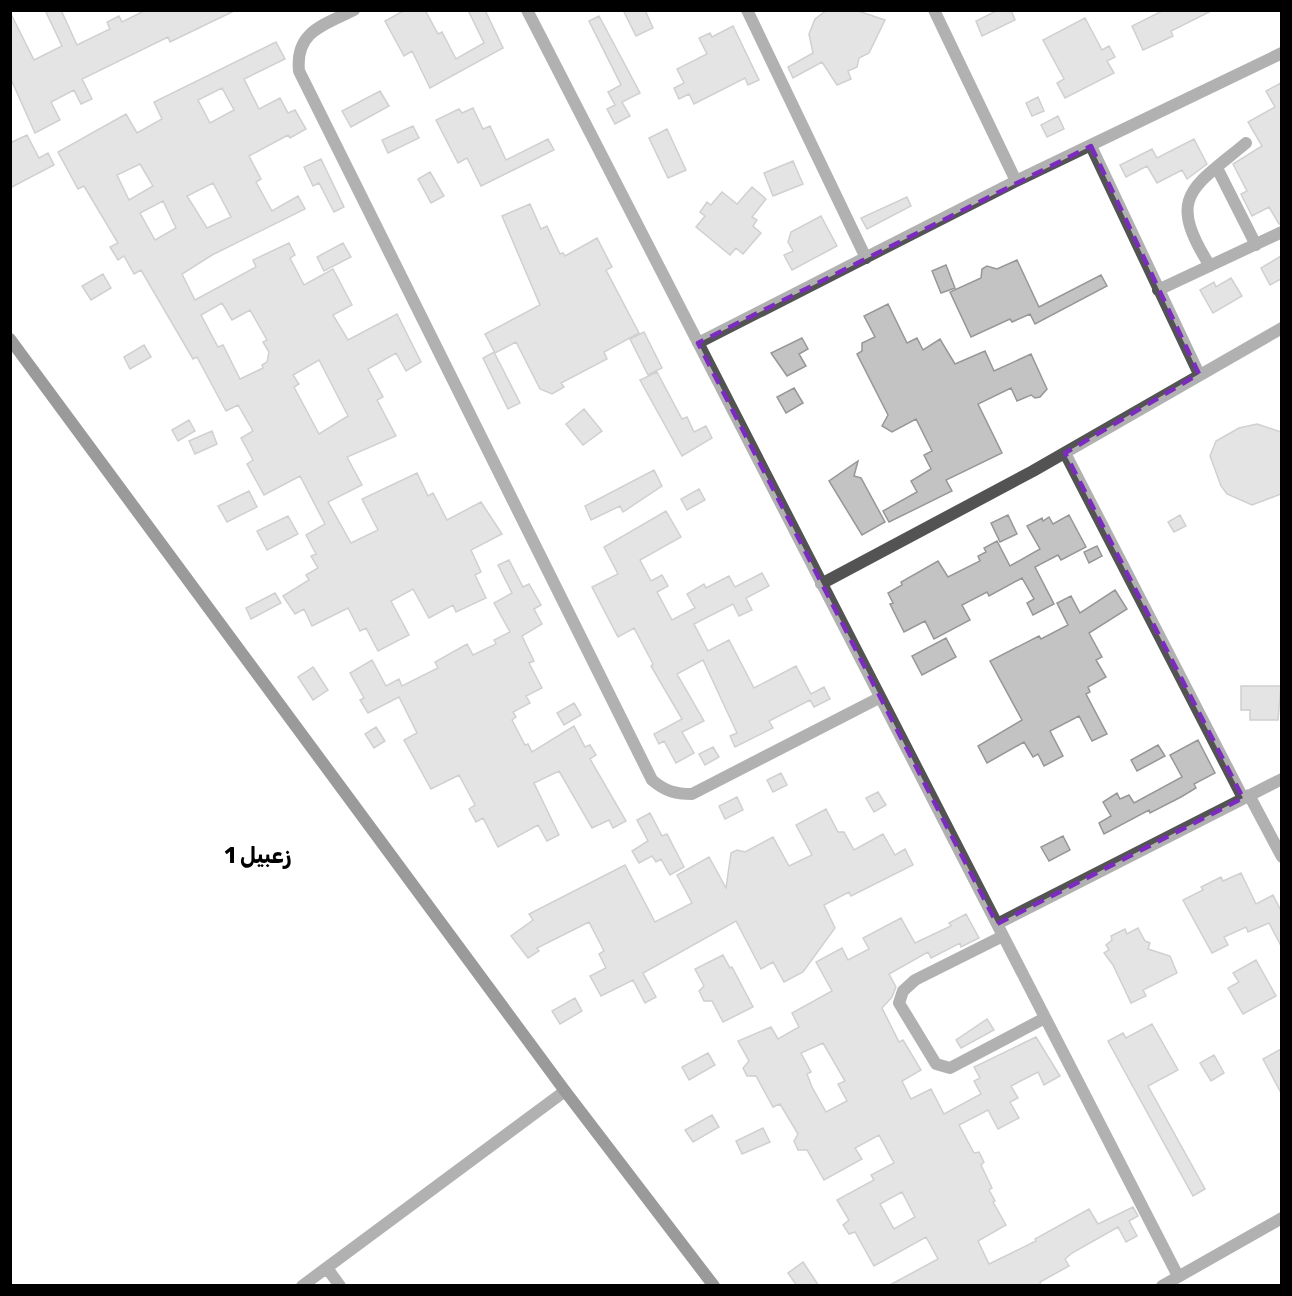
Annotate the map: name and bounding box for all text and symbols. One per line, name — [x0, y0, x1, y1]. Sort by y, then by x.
district label: زعبيل 1 — [224, 842, 292, 869]

